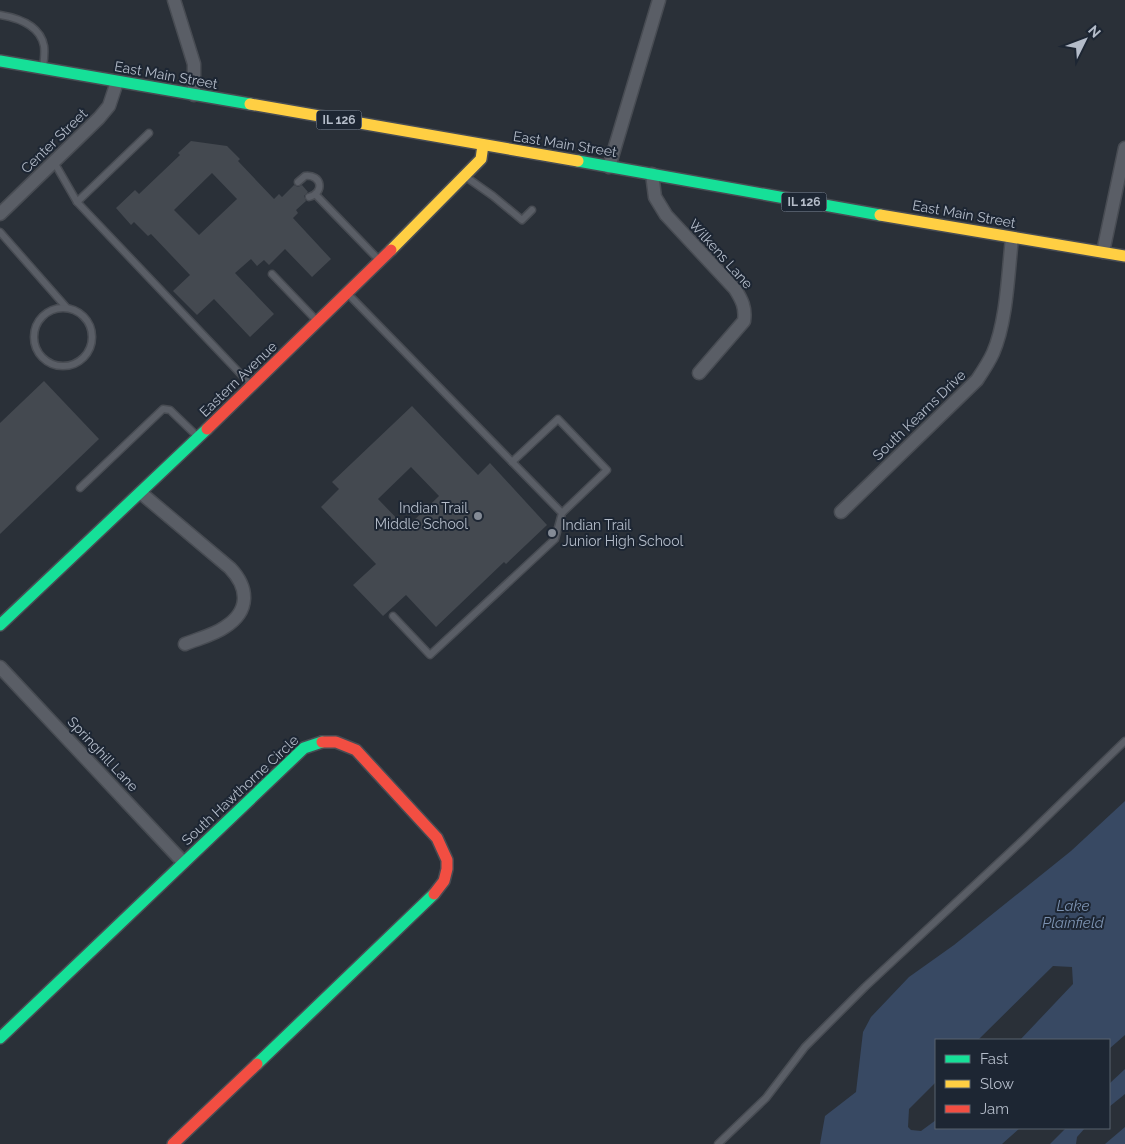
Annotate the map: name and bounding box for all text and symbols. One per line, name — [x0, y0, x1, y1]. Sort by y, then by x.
north arrow — [1060, 15, 1110, 65]
text: N — [1085, 22, 1104, 41]
street label: East Main Street — [113, 58, 219, 92]
street label: Center Street — [18, 105, 91, 177]
road number: IL 126 — [316, 110, 362, 130]
street label: East Main Street — [512, 128, 618, 160]
road number: IL 126 — [782, 192, 826, 212]
street label: East Main Street — [911, 197, 1017, 231]
street label: Wilkens Lane — [686, 216, 756, 292]
street label: Eastern Avenue — [196, 338, 280, 420]
street label: South Kearns Drive — [869, 367, 969, 463]
place label: Indian Trail Middle School — [375, 500, 468, 532]
marker: Indian Trail Middle School — [472, 510, 484, 522]
place label: Indian Trail Junior High School — [562, 517, 683, 549]
marker: Indian Trail Junior High School — [546, 527, 558, 539]
street label: Springhill Lane — [64, 713, 142, 795]
street label: South Hawthorne Circle — [178, 732, 302, 848]
water label: Lake Plainfield — [1042, 897, 1105, 932]
legend — [935, 1039, 1110, 1129]
text: Fast — [980, 1050, 1008, 1068]
text: Slow — [980, 1075, 1014, 1093]
text: Jam — [980, 1100, 1009, 1118]

